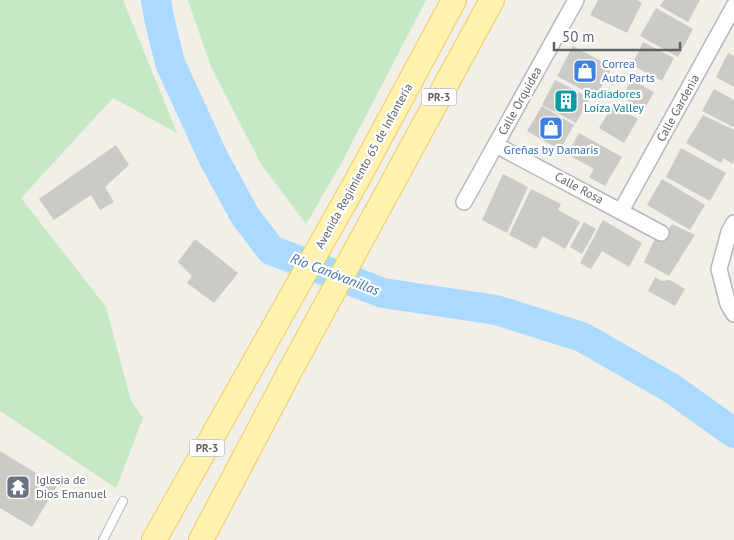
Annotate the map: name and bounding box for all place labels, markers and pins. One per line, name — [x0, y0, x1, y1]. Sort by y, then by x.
place label: Correa Auto Parts — [602, 56, 655, 85]
shop icon: Correa Auto Parts — [572, 58, 598, 84]
place label: Radiadores Loiza Valley — [584, 86, 644, 115]
building icon: Radiadores Loiza Valley — [553, 88, 579, 114]
shop icon: Greñas by Damaris — [538, 115, 564, 141]
place label: Greñas by Damaris — [504, 142, 598, 157]
place label: Iglesia de Dios Emanuel — [36, 472, 107, 501]
temple icon: Iglesia de Dios Emanuel — [5, 474, 31, 500]

